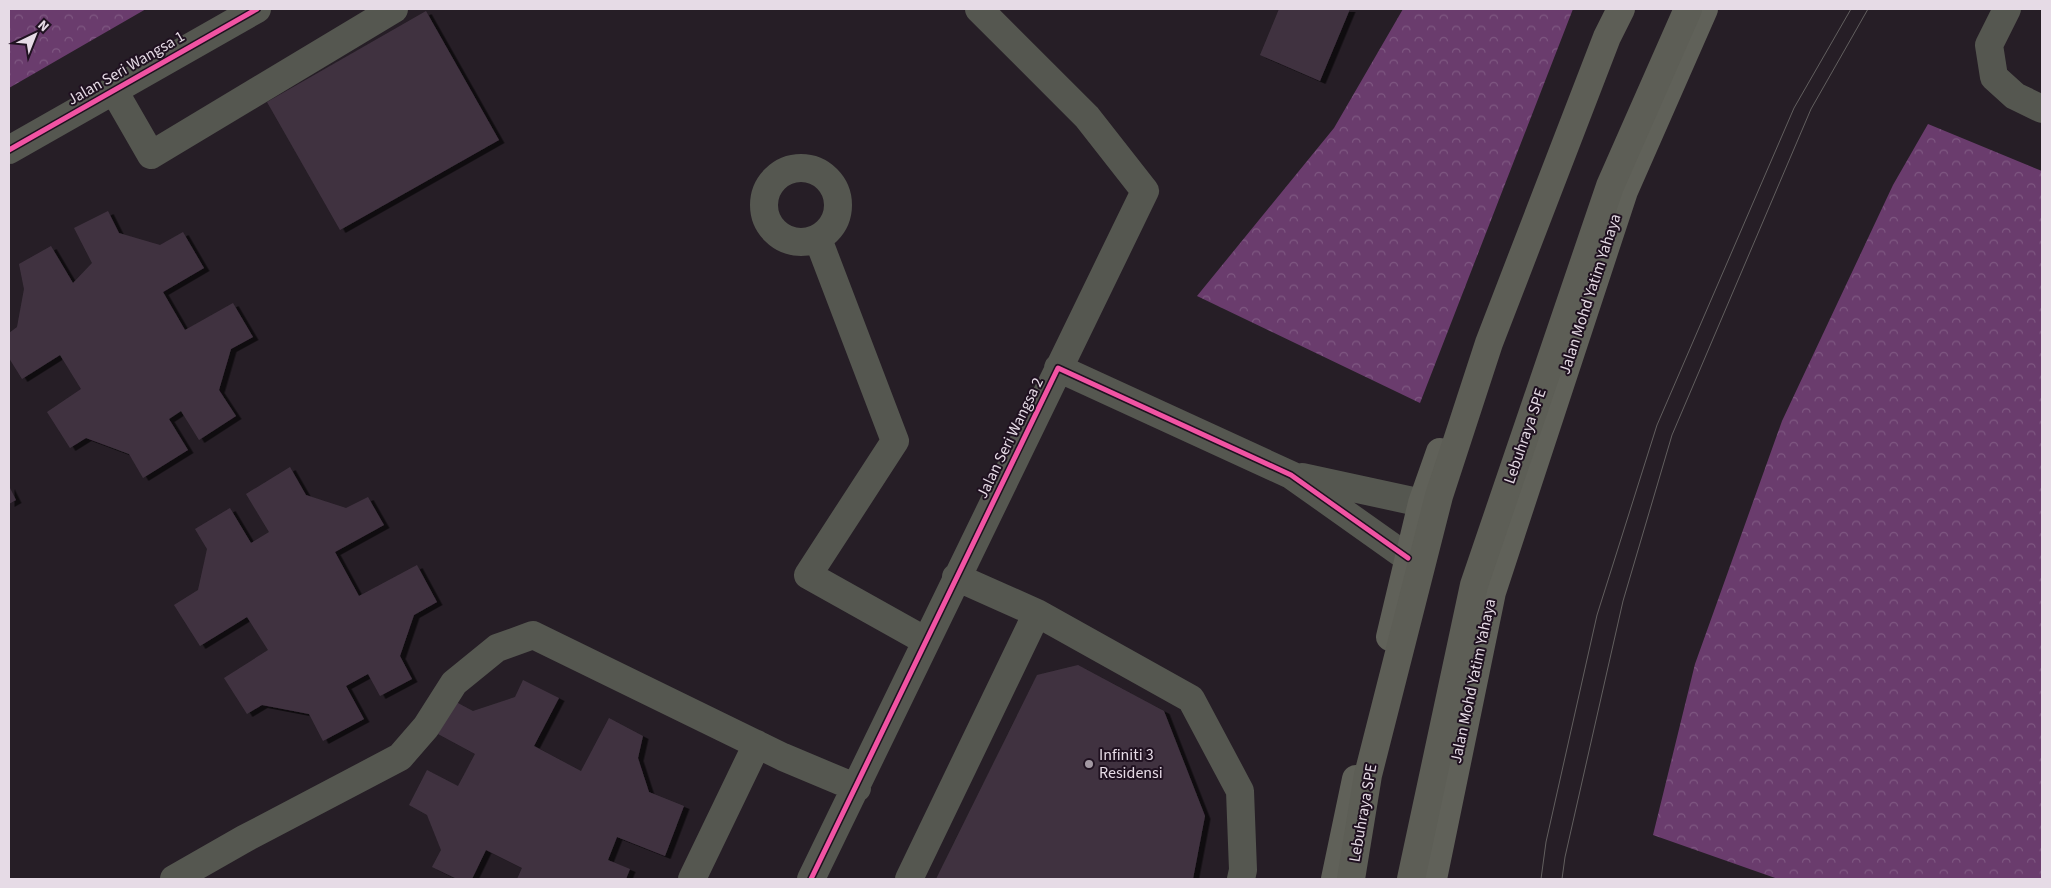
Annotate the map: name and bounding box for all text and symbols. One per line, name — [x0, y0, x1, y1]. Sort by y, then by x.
north arrow — [10, 10, 60, 60]
text: N — [33, 16, 53, 37]
street label: Jalan Seri Wangsa 1 — [63, 25, 189, 111]
street label: Jalan Mohd Yatim Yahaya — [1554, 211, 1626, 377]
street label: Jalan Seri Wangsa 2 — [971, 374, 1049, 502]
street label: Lebuhraya SPE — [1498, 385, 1552, 487]
street label: Jalan Mohd Yatim Yahaya — [1445, 597, 1501, 765]
place label: Infiniti 3 Residensi — [1099, 744, 1163, 784]
marker: Infiniti 3 Residensi — [1083, 758, 1095, 770]
street label: Lebuhraya SPE — [1344, 762, 1382, 864]

